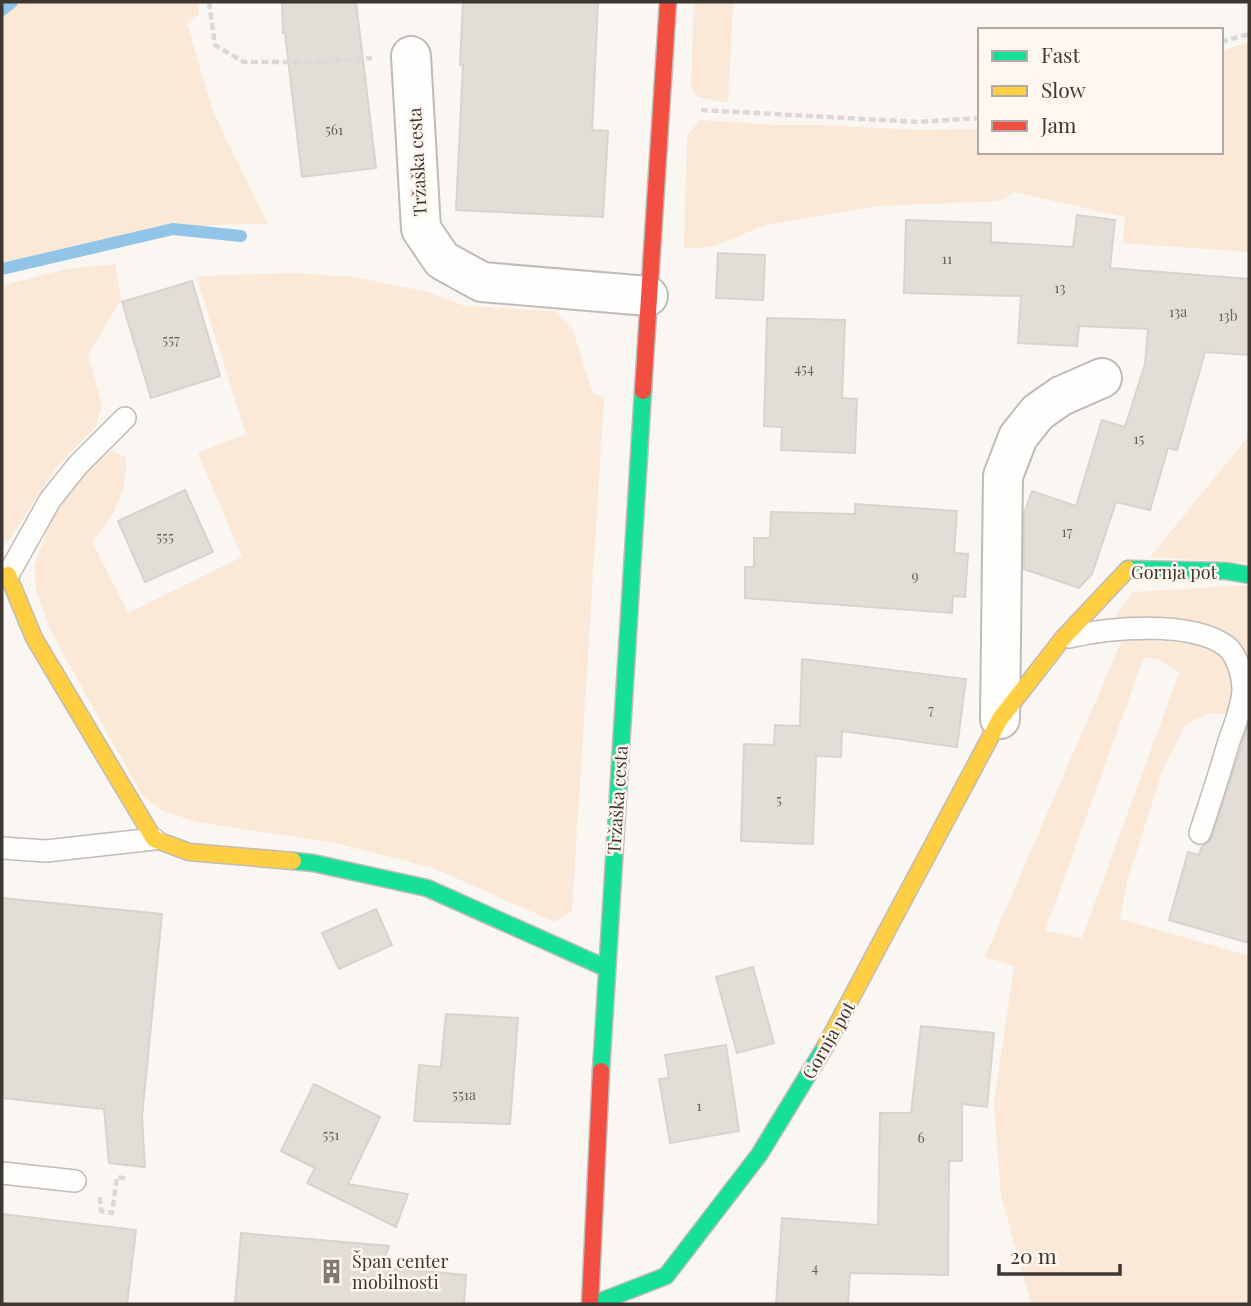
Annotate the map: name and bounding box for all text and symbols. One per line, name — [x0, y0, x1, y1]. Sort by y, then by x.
legend — [978, 28, 1223, 154]
text: Fast — [1041, 40, 1080, 68]
text: Slow — [1041, 75, 1086, 103]
street label: Tržaška cesta — [402, 107, 432, 217]
text: Jam — [1040, 110, 1077, 138]
house number: 561 — [325, 120, 343, 139]
house number: 11 — [942, 249, 952, 268]
house number: 13 — [1054, 278, 1066, 297]
house number: 13a — [1169, 302, 1187, 321]
house number: 13b — [1218, 306, 1238, 325]
house number: 557 — [162, 330, 180, 349]
house number: 454 — [794, 359, 814, 378]
house number: 15 — [1134, 429, 1145, 448]
house number: 17 — [1062, 522, 1073, 541]
house number: 555 — [156, 527, 174, 546]
street label: Gornja pot — [1131, 560, 1218, 584]
house number: 9 — [911, 566, 919, 585]
house number: 7 — [928, 700, 934, 719]
street label: Tržaška cesta — [601, 745, 633, 855]
house number: 5 — [776, 790, 782, 809]
street label: Gornja pot — [796, 996, 860, 1083]
house number: 551a — [452, 1085, 476, 1104]
house number: 1 — [696, 1096, 702, 1115]
house number: 551 — [323, 1125, 339, 1144]
house number: 6 — [917, 1128, 925, 1147]
scale bar — [999, 1232, 1120, 1276]
text: 20 m — [1010, 1241, 1057, 1269]
place label: Špan center mobilnosti — [352, 1249, 448, 1294]
building icon: Špan center mobilnosti — [318, 1257, 346, 1285]
house number: 4 — [812, 1258, 819, 1277]

